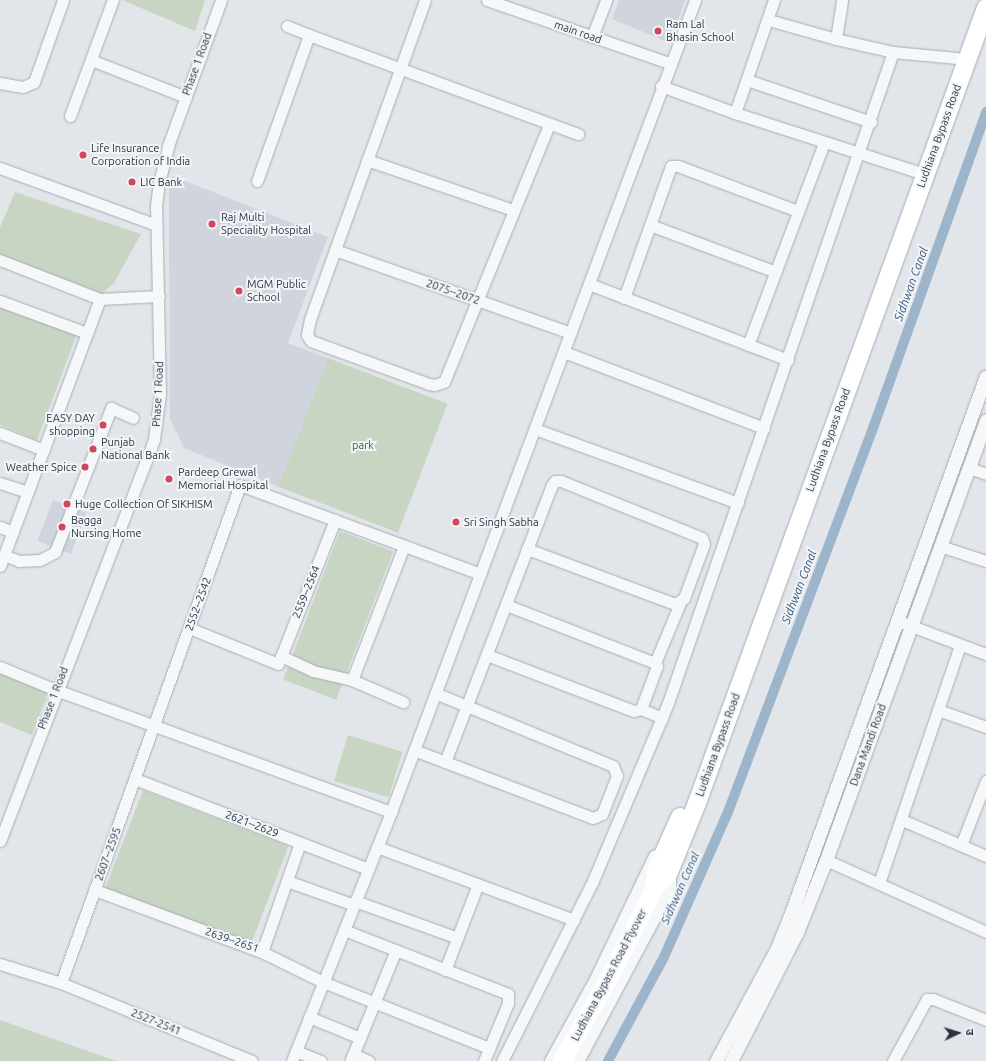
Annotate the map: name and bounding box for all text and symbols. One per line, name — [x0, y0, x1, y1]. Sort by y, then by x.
street label: main road — [553, 18, 603, 46]
place label: Ram Lal Bhasin School — [666, 18, 734, 44]
marker: Ram Lal Bhasin School — [653, 26, 663, 36]
street label: Phase 1 Road — [180, 31, 214, 97]
street label: Ludhiana Bypass Road — [914, 82, 964, 190]
place label: Life Insurance Corporation of India — [91, 142, 190, 168]
marker: Life Insurance Corporation of India — [78, 150, 88, 160]
place label: LIC Bank — [140, 175, 182, 189]
marker: LIC Bank — [127, 177, 137, 187]
place label: Raj Multi Speciality Hospital — [221, 211, 311, 237]
marker: Raj Multi Speciality Hospital — [206, 218, 218, 230]
water label: Sidhwan Canal — [891, 245, 931, 323]
street label: 2075--2072 — [424, 277, 482, 307]
place label: MGM Public School — [247, 278, 306, 304]
marker: MGM Public School — [234, 286, 244, 296]
street label: Phase 1 Road — [150, 361, 166, 427]
street label: Ludhiana Bypass Road — [803, 386, 853, 494]
place label: EASY DAY shopping — [46, 412, 95, 438]
marker: EASY DAY shopping — [98, 420, 108, 430]
place label: Punjab National Bank — [101, 436, 170, 462]
park label: park — [352, 438, 374, 452]
marker: Punjab National Bank — [88, 444, 98, 454]
place label: Weather Spice — [6, 460, 77, 474]
marker: Weather Spice — [80, 462, 90, 472]
place label: Pardeep Grewal Memorial Hospital — [178, 466, 268, 492]
marker: Pardeep Grewal Memorial Hospital — [163, 473, 175, 485]
place label: Huge Collection Of SIKHISM — [75, 497, 213, 511]
marker: Huge Collection Of SIKHISM — [62, 499, 72, 509]
place label: Bagga Nursing Home — [71, 514, 142, 540]
place label: Sri Singh Sabha — [464, 515, 539, 529]
marker: Sri Singh Sabha — [451, 517, 461, 527]
marker: Bagga Nursing Home — [56, 521, 68, 533]
water label: Sidhwan Canal — [778, 548, 820, 626]
street label: 2559--2564 — [289, 564, 323, 620]
street label: 2552--2542 — [182, 575, 214, 633]
street label: Phase 1 Road — [35, 665, 71, 731]
street label: Ludhiana Bypass Road — [693, 691, 743, 799]
street label: Dana Mandi Road — [847, 702, 889, 788]
street label: 2621--2629 — [223, 808, 281, 840]
street label: 2607--2595 — [92, 825, 124, 883]
water label: Sidhwan Canal — [658, 850, 702, 926]
street label: Ludhiana Bypass Road Flyover — [569, 907, 649, 1043]
street label: 2639--2651 — [203, 925, 261, 955]
street label: 2527-2541 — [129, 1006, 183, 1038]
north arrow — [938, 1013, 978, 1053]
text: उ — [964, 1029, 976, 1036]

